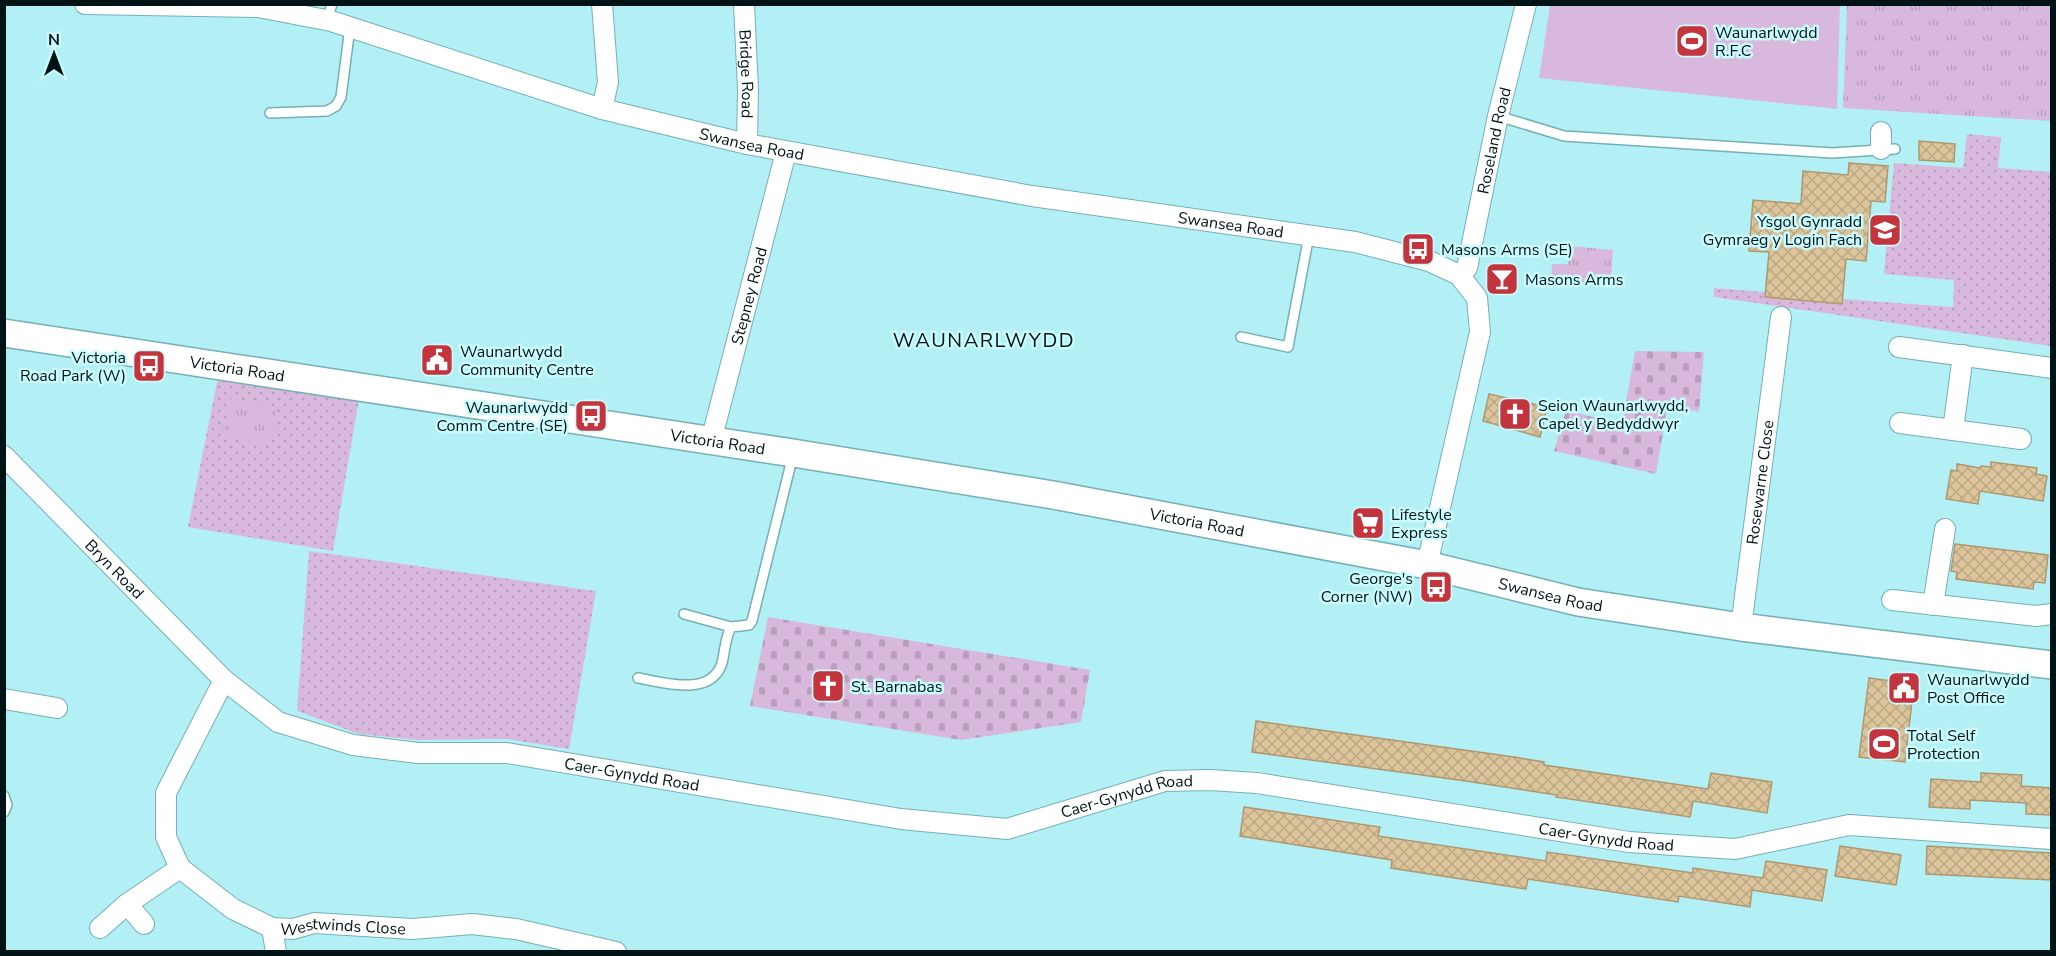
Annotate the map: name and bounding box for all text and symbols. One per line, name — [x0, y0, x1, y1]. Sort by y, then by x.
place label: Waunarlwydd R.F.C — [1715, 22, 1818, 62]
sports icon: Waunarlwydd R.F.C — [1674, 23, 1710, 59]
north arrow — [24, 24, 84, 84]
text: N — [48, 29, 60, 51]
street label: Bridge Road — [733, 29, 758, 119]
street label: Roseland Road — [1472, 85, 1517, 196]
street label: Swansea Road — [697, 123, 806, 166]
street label: Swansea Road — [1176, 207, 1285, 244]
place label: Ysgol Gynradd Gymraeg y Login Fach — [1703, 211, 1862, 251]
school or university icon: Ysgol Gynradd Gymraeg y Login Fach — [1867, 212, 1903, 248]
bus stop icon: Masons Arms (SE) — [1400, 231, 1436, 267]
place label: Masons Arms (SE) — [1441, 239, 1573, 261]
street label: Stepney Road — [726, 245, 773, 347]
bar icon: Masons Arms — [1484, 261, 1520, 297]
place label: Masons Arms — [1525, 269, 1623, 291]
district label: WAUNARLWYDD — [893, 327, 1075, 354]
place label: Waunarlwydd Community Centre — [460, 341, 594, 381]
public building icon: Waunarlwydd Community Centre — [419, 342, 455, 378]
place label: Victoria Road Park (W) — [20, 347, 126, 387]
bus stop icon: Victoria Road Park (W) — [131, 348, 167, 384]
street label: Victoria Road — [187, 351, 286, 388]
place label: Seion Waunarlwydd, Capel y Bedyddwyr — [1538, 395, 1688, 435]
church icon: Seion Waunarlwydd, Capel y Bedyddwyr — [1497, 396, 1533, 432]
place label: Waunarlwydd Comm Centre (SE) — [436, 397, 568, 437]
bus stop icon: Waunarlwydd Comm Centre (SE) — [573, 398, 609, 434]
street label: Rosewarne Close — [1742, 419, 1780, 546]
street label: Victoria Road — [668, 424, 767, 461]
street label: Victoria Road — [1147, 503, 1246, 543]
place label: Lifestyle Express — [1391, 504, 1452, 544]
supermarket icon: Lifestyle Express — [1350, 505, 1386, 541]
street label: Bryn Road — [80, 535, 148, 604]
place label: George's Corner (NW) — [1321, 568, 1413, 608]
bus stop icon: George's Corner (NW) — [1418, 569, 1454, 605]
street label: Swansea Road — [1496, 573, 1604, 618]
church icon: St. Barnabas — [810, 668, 846, 704]
place label: Waunarlwydd Post Office — [1927, 669, 2030, 709]
public building icon: Waunarlwydd Post Office — [1886, 670, 1922, 706]
place label: St. Barnabas — [851, 676, 943, 698]
place label: Total Self Protection — [1907, 725, 1980, 765]
sports icon: Total Self Protection — [1866, 726, 1902, 762]
street label: Caer-Gynydd Road — [563, 753, 701, 797]
street label: Caer-Gynydd Road — [1058, 770, 1193, 824]
street label: Caer-Gynydd Road — [1537, 818, 1675, 857]
street label: Westwinds Close — [280, 913, 406, 941]

